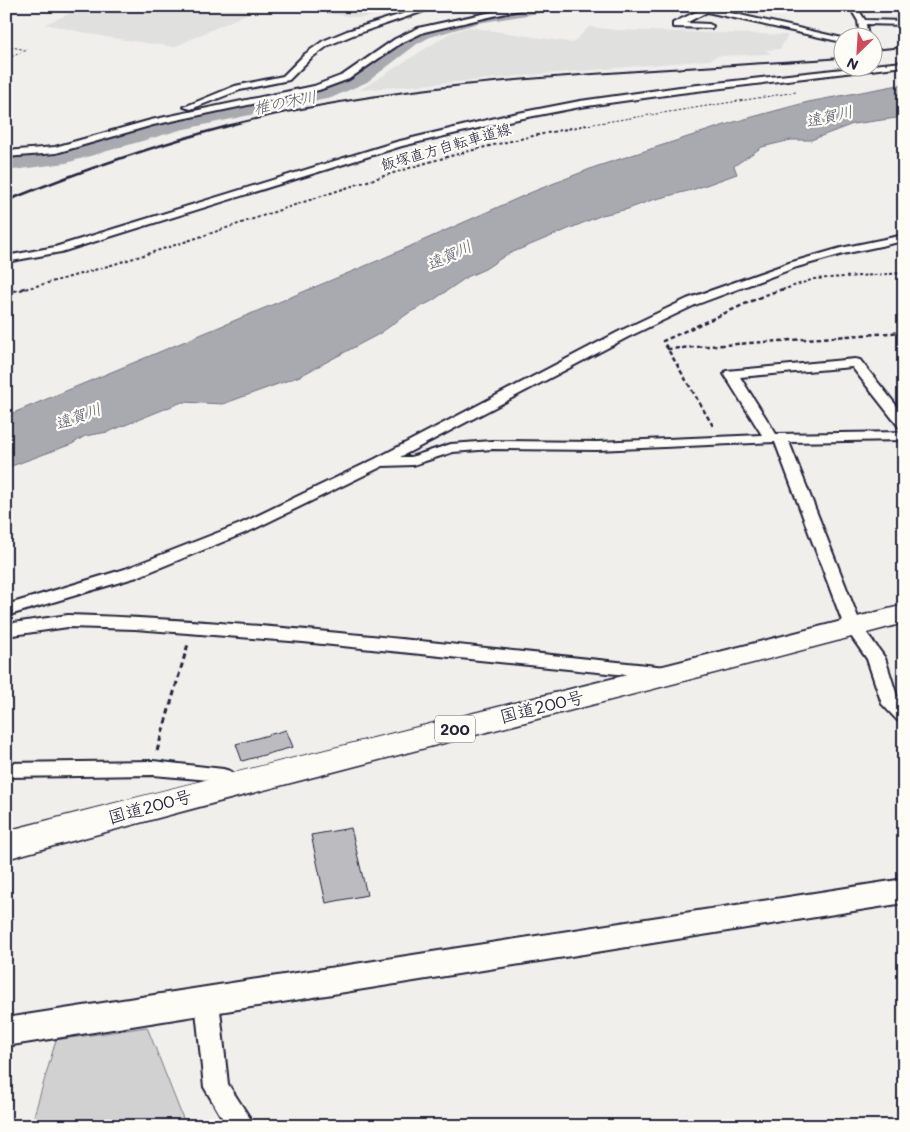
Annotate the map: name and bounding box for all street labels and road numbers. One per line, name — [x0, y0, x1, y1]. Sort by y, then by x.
street label: 飯塚直方自転車道線 — [378, 118, 513, 174]
street label: 国道200号 — [497, 684, 587, 728]
road number: 200 — [435, 716, 475, 742]
street label: 国道200号 — [105, 783, 195, 829]

